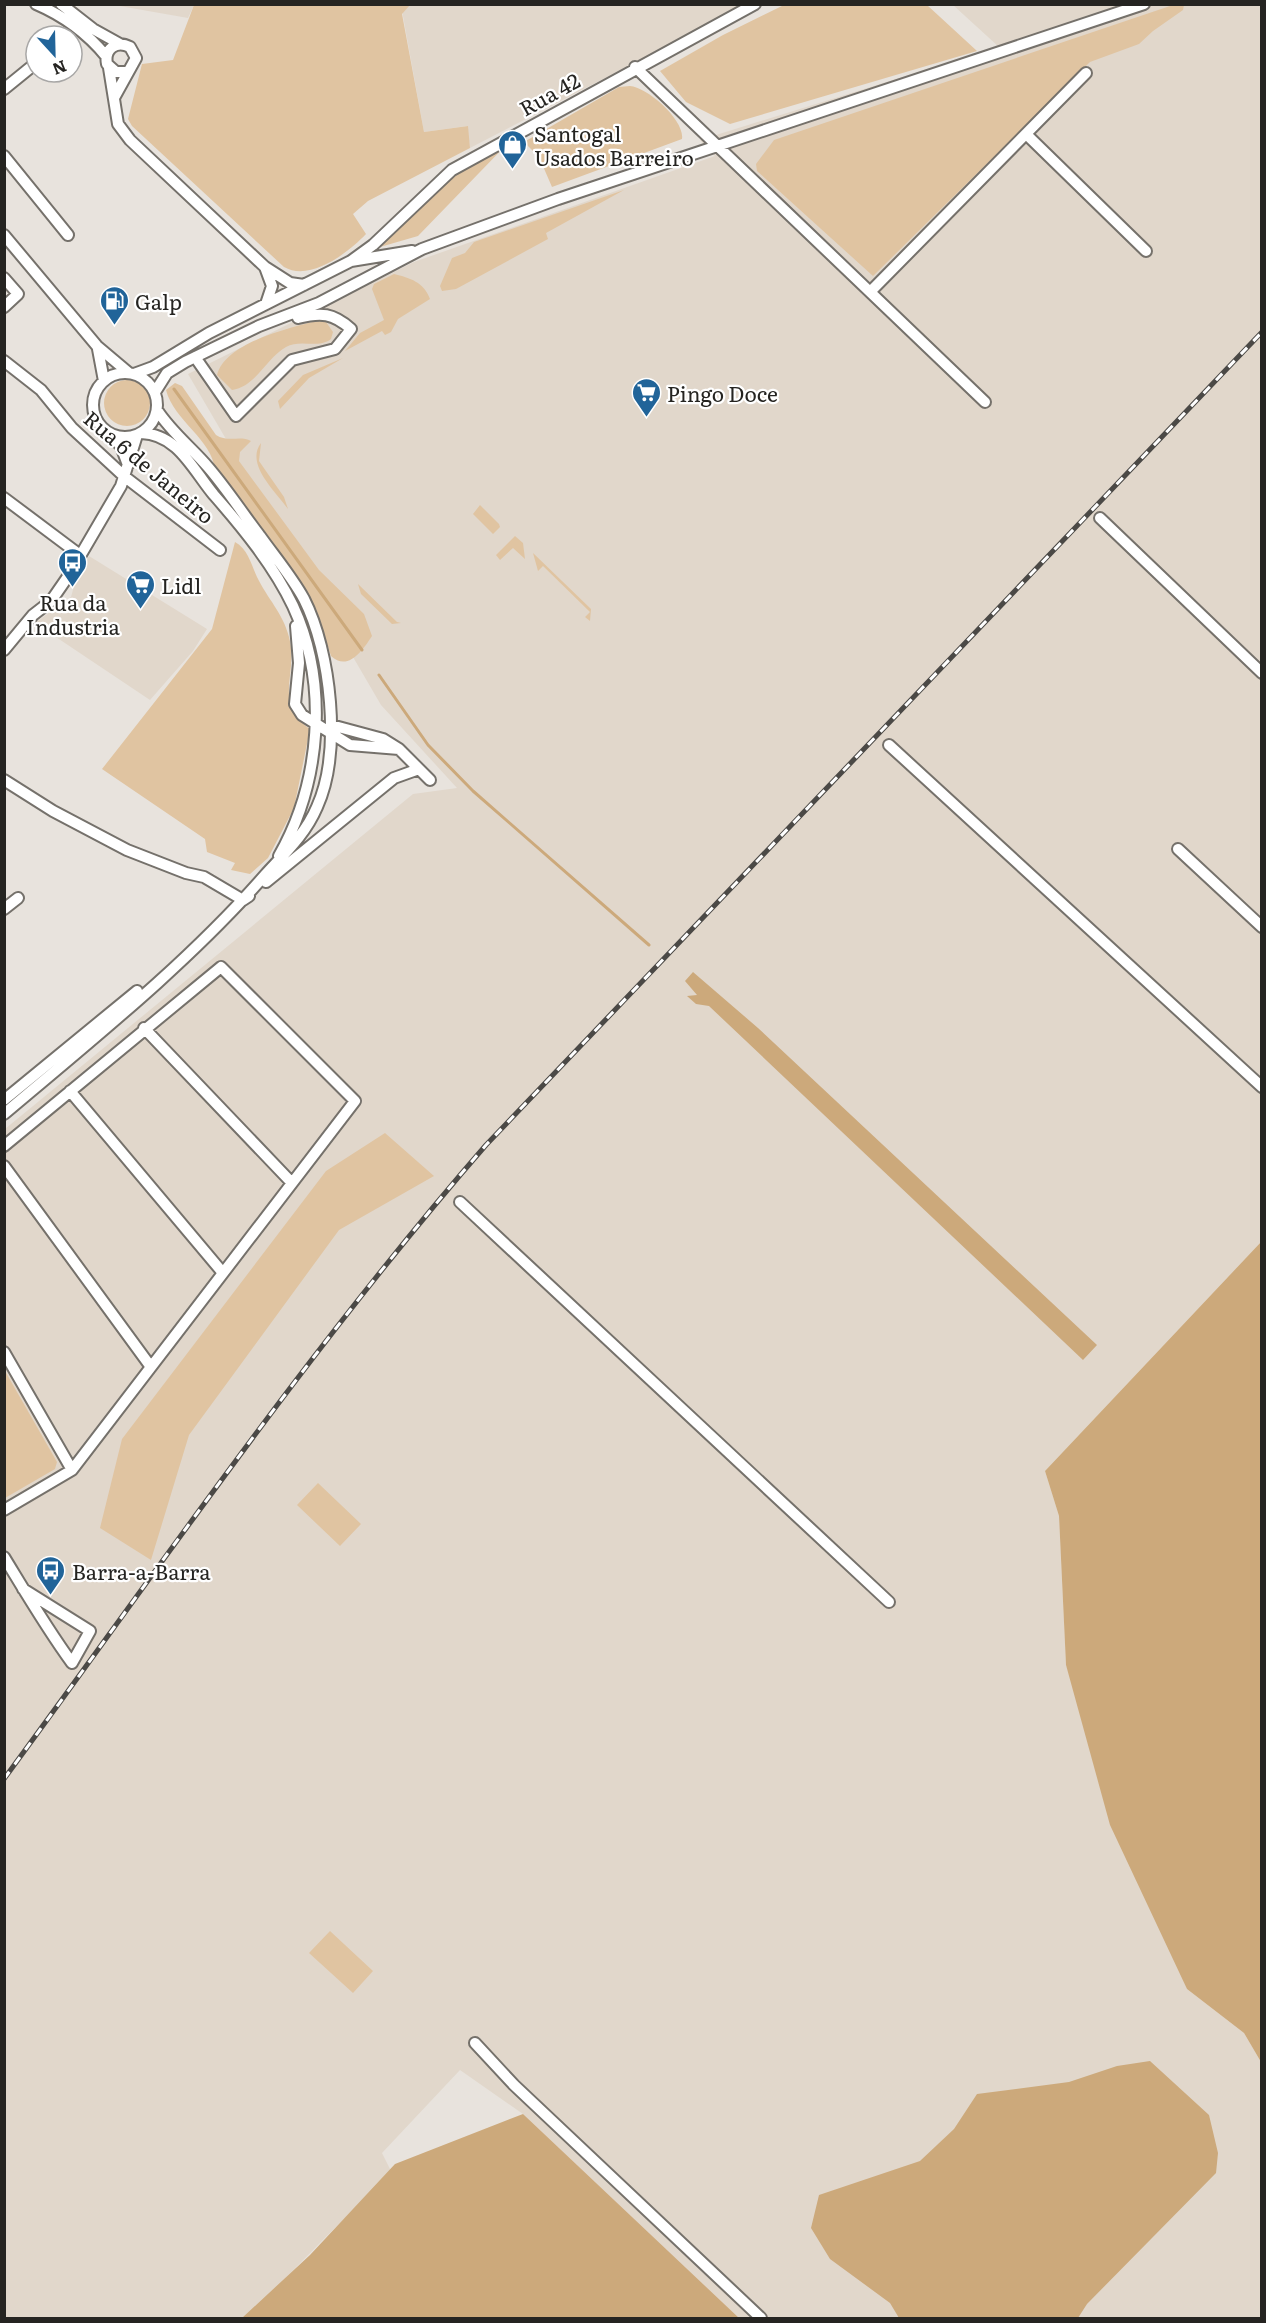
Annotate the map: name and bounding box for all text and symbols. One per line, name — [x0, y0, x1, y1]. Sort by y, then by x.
north arrow — [24, 24, 84, 84]
text: N — [49, 55, 71, 82]
street label: Rua 42 — [513, 64, 585, 122]
place label: Santogal Usados Barreiro — [534, 117, 694, 172]
shop icon: Santogal Usados Barreiro — [497, 128, 529, 170]
fuel station icon: Galp — [98, 284, 130, 326]
place label: Galp — [135, 285, 182, 316]
supermarket icon: Pingo Doce — [630, 376, 662, 418]
place label: Pingo Doce — [667, 377, 778, 408]
street label: Rua 6 de Janeiro — [78, 402, 222, 530]
bus stop icon: Rua da Industria — [57, 546, 89, 588]
supermarket icon: Lidl — [124, 568, 156, 610]
place label: Lidl — [161, 569, 201, 600]
place label: Rua da Industria — [26, 586, 121, 641]
bus stop icon: Barra-a-Barra — [35, 1554, 67, 1596]
place label: Barra-a-Barra — [72, 1555, 211, 1586]

